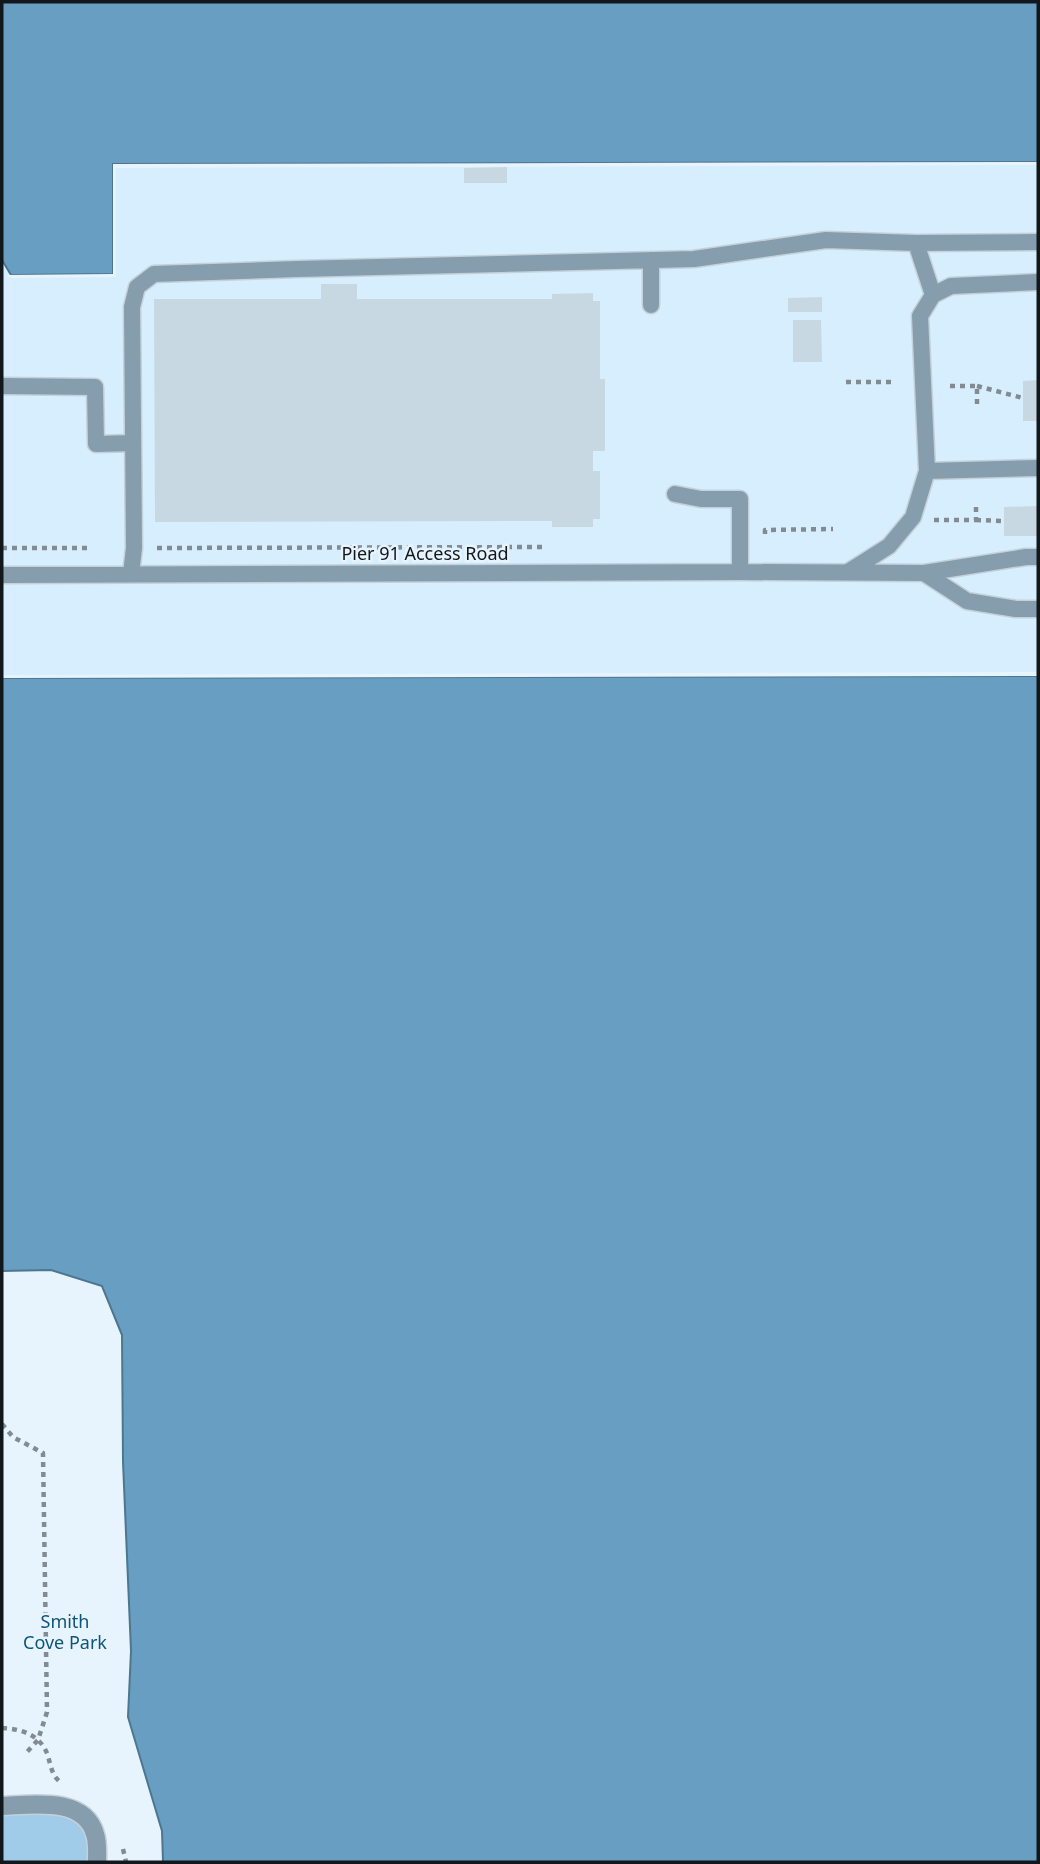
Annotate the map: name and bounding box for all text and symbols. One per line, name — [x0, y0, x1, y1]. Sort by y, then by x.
street label: Pier 91 Access Road — [341, 541, 509, 565]
park label: Smith Cove Park — [23, 1609, 107, 1654]

